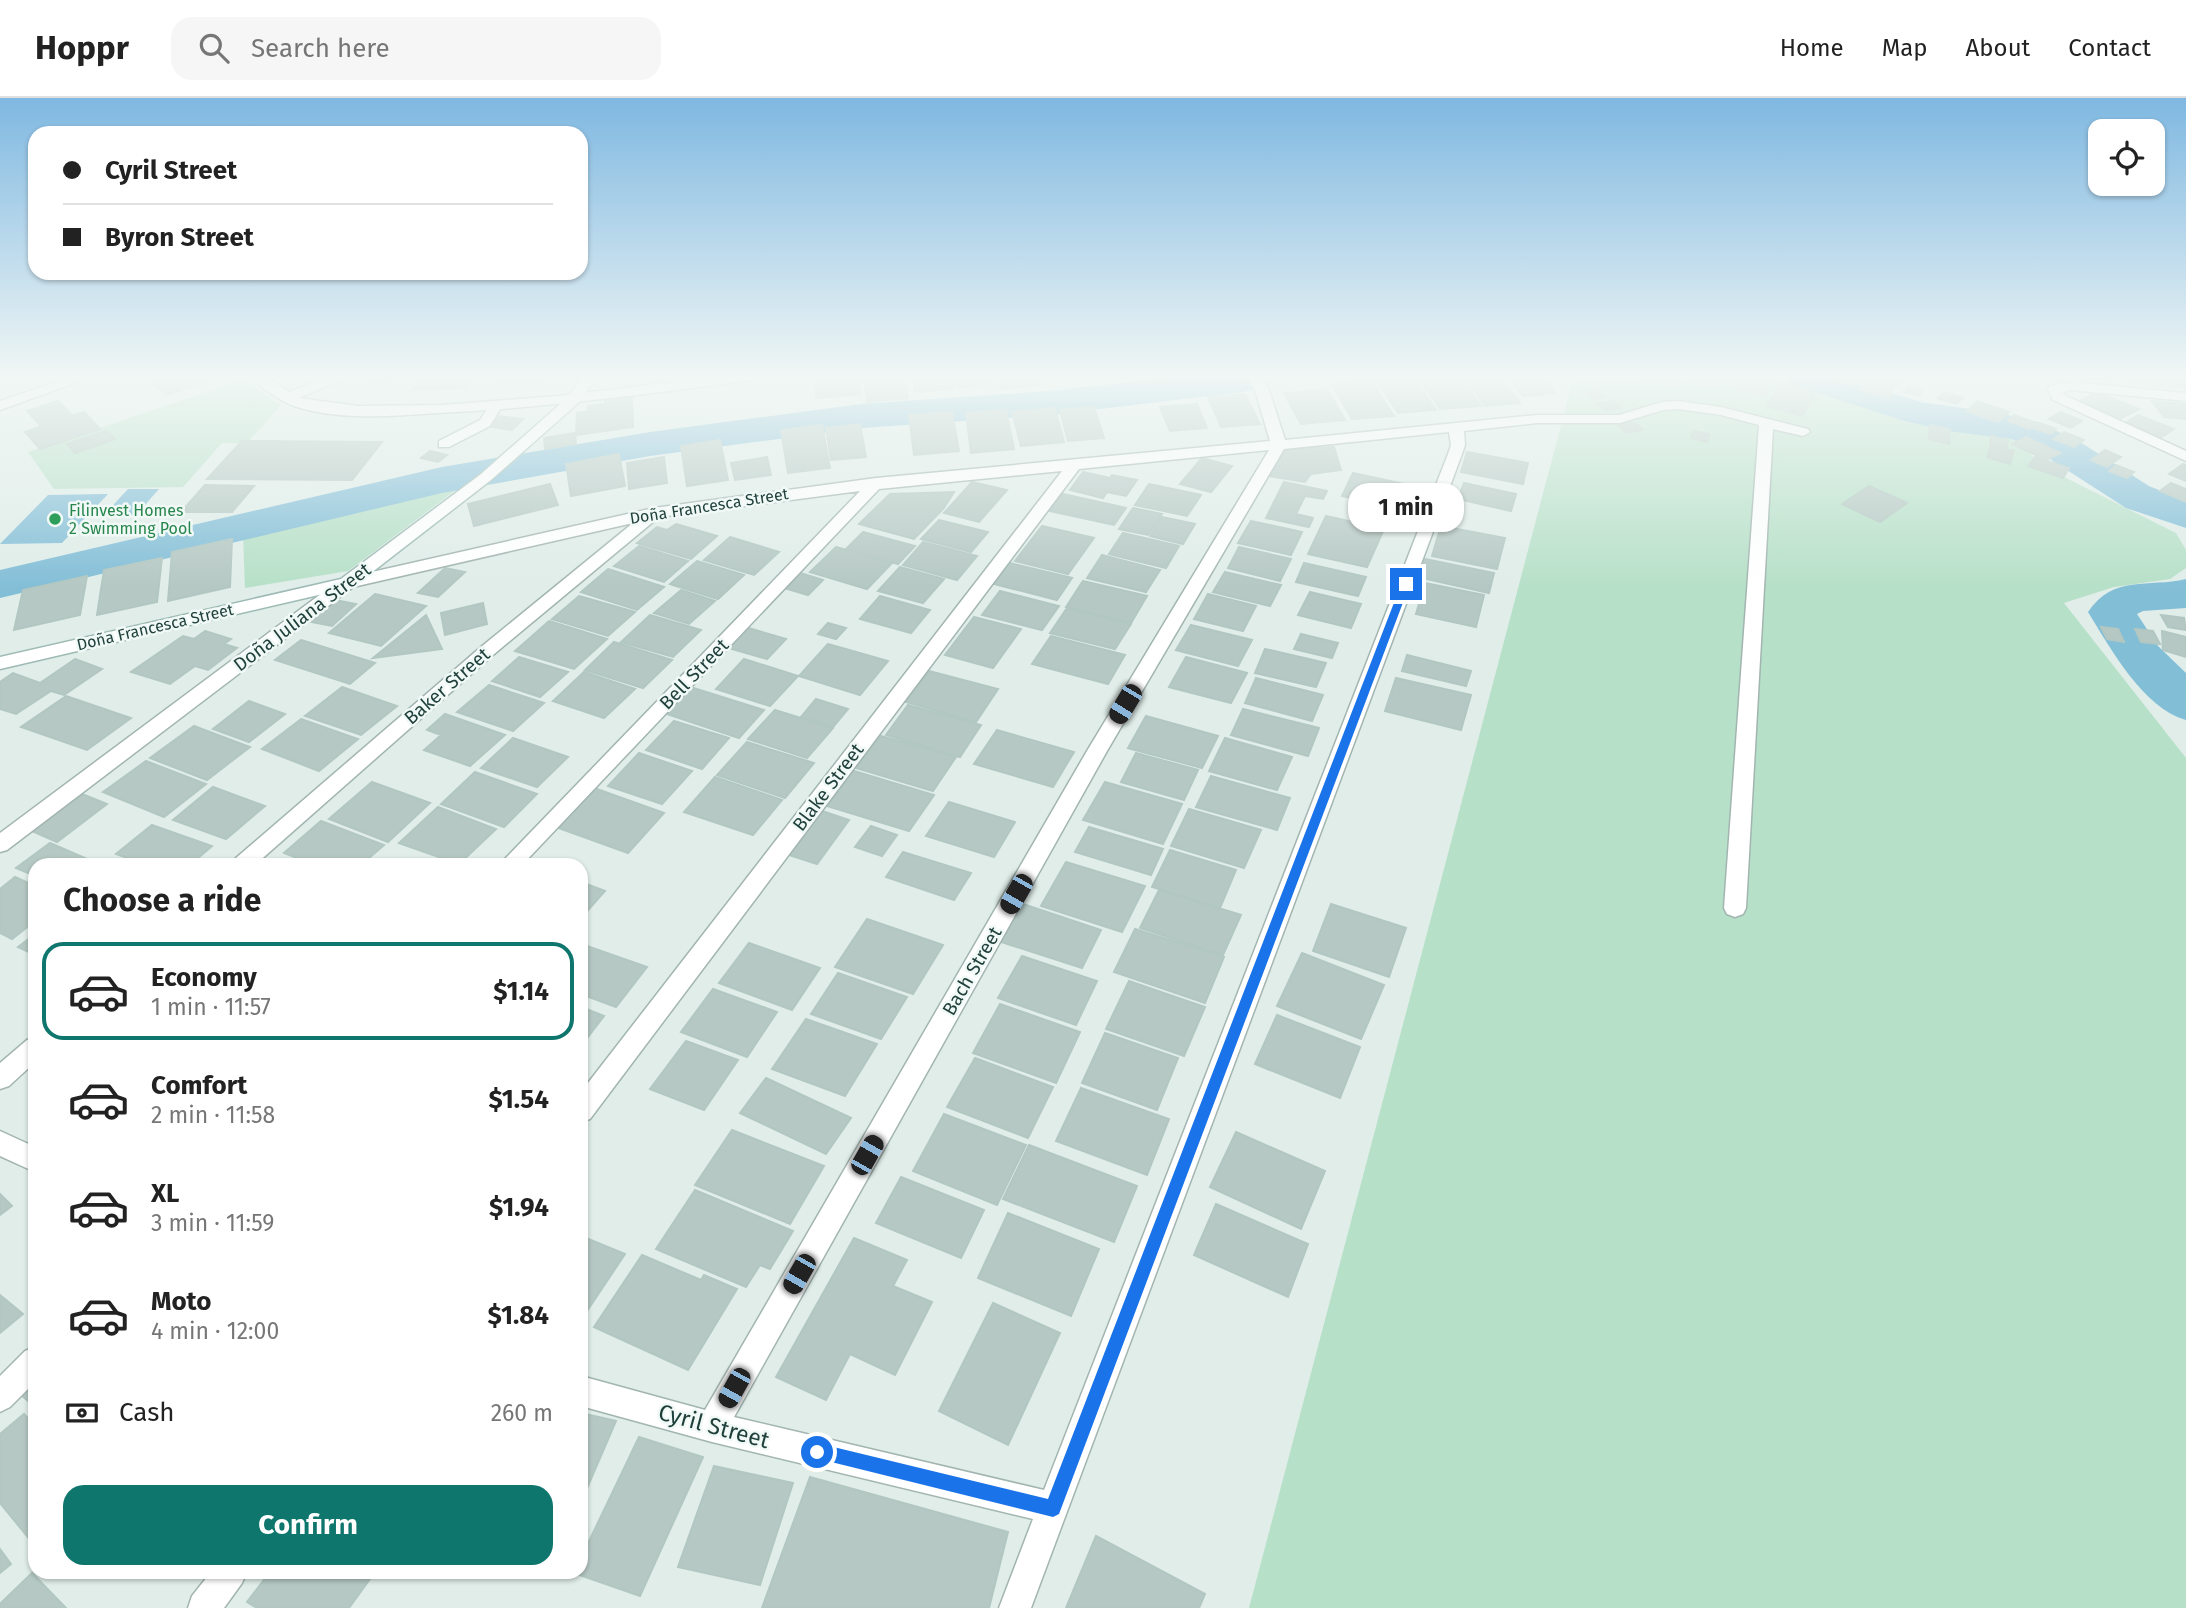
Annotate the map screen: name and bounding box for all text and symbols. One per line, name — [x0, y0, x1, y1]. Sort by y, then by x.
search box — [171, 17, 661, 80]
text: Hoppr — [35, 28, 129, 68]
icon: search — [195, 29, 233, 67]
text: Search here — [251, 33, 390, 64]
text: Home — [1780, 34, 1844, 62]
text: Map — [1882, 34, 1928, 62]
text: About — [1966, 34, 2030, 62]
text: Contact — [2068, 34, 2151, 62]
map controls — [2088, 119, 2165, 196]
button: locate — [2088, 119, 2165, 196]
text: Cyril Street — [105, 155, 237, 186]
text: Byron Street — [105, 222, 254, 253]
callout: 1 min — [1348, 482, 1464, 532]
street label: Doña Francesca Street — [628, 484, 790, 528]
text: 1 min — [1378, 493, 1434, 521]
place label: Filinvest Homes 2 Swimming Pool — [69, 501, 192, 538]
marker: Filinvest Homes 2 Swimming Pool — [47, 511, 63, 527]
street label: Doña Juliana Street — [229, 558, 375, 676]
route end — [1390, 568, 1422, 600]
street label: Doña Francesca Street — [75, 600, 235, 654]
street label: Bell Street — [655, 634, 733, 714]
street label: Baker Street — [400, 643, 495, 729]
car — [1106, 681, 1145, 727]
street label: Blake Street — [788, 738, 869, 835]
car — [997, 871, 1036, 917]
text: Choose a ride — [63, 881, 261, 919]
street label: Bach Street — [937, 922, 1007, 1019]
icon: car — [67, 960, 130, 1023]
text: Economy — [151, 962, 257, 993]
text: $1.14 — [493, 976, 549, 1007]
text: 1 min · 11:57 — [151, 993, 271, 1021]
icon: car — [67, 1068, 130, 1131]
text: Comfort — [151, 1070, 247, 1101]
text: $1.54 — [488, 1084, 549, 1115]
text: 2 min · 11:58 — [151, 1101, 275, 1129]
car — [848, 1132, 887, 1178]
icon: car — [67, 1176, 130, 1239]
text: XL — [151, 1178, 179, 1209]
text: $1.94 — [489, 1192, 549, 1223]
text: 3 min · 11:59 — [151, 1209, 274, 1237]
car — [780, 1251, 819, 1297]
icon: car — [67, 1284, 130, 1347]
text: Moto — [151, 1286, 211, 1317]
text: $1.84 — [488, 1300, 549, 1331]
text: 4 min · 12:00 — [151, 1317, 279, 1345]
car — [715, 1365, 754, 1411]
icon: cash — [63, 1394, 101, 1432]
text: Cash — [119, 1397, 175, 1428]
street label: Cyril Street — [655, 1398, 773, 1454]
text: 260 m — [491, 1399, 553, 1427]
route start — [801, 1436, 833, 1468]
button: Confirm — [63, 1485, 553, 1565]

